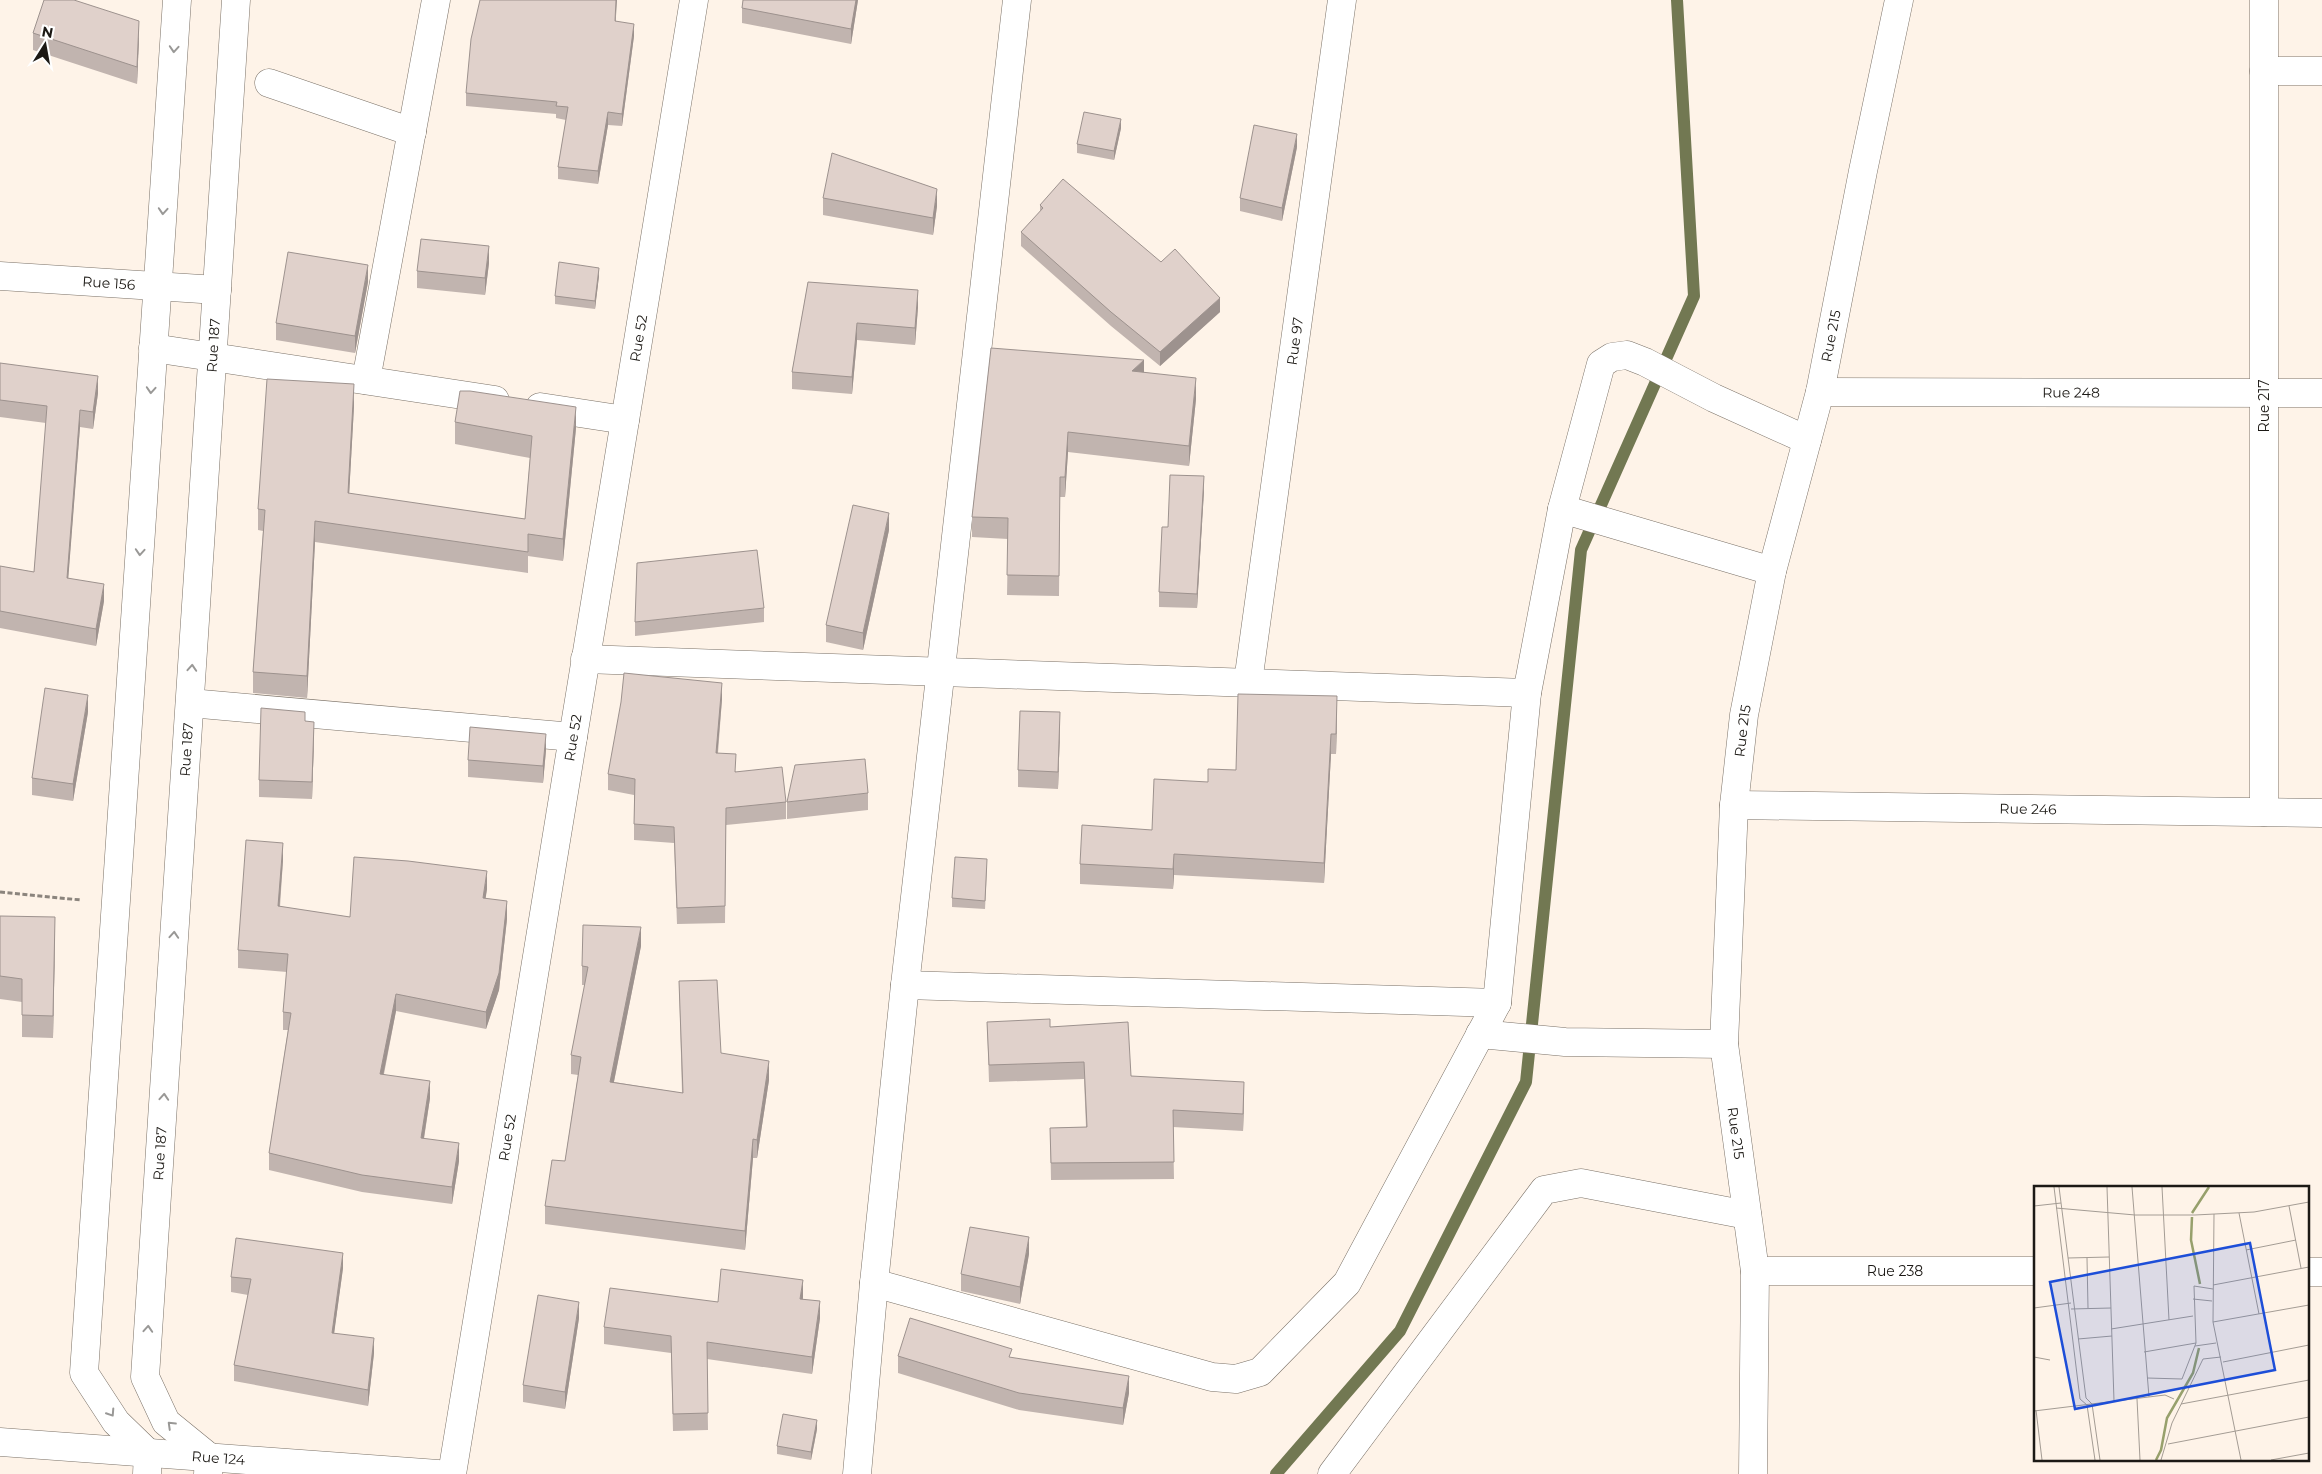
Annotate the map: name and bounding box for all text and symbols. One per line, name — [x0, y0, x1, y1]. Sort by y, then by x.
north arrow — [20, 20, 70, 70]
text: N — [40, 22, 55, 42]
one-way arrow — [169, 45, 180, 53]
one-way arrow — [158, 207, 169, 215]
street label: Rue 156 — [82, 272, 136, 294]
street label: Rue 215 — [1817, 308, 1845, 364]
street label: Rue 52 — [626, 313, 651, 363]
street label: Rue 97 — [1283, 316, 1307, 366]
street label: Rue 187 — [202, 318, 224, 373]
street label: Rue 217 — [2255, 380, 2273, 432]
street label: Rue 248 — [2042, 383, 2100, 402]
one-way arrow — [145, 387, 156, 395]
one-way arrow — [134, 549, 145, 557]
one-way arrow — [186, 663, 197, 671]
street label: Rue 215 — [1730, 703, 1755, 758]
street label: Rue 52 — [560, 713, 586, 763]
street label: Rue 187 — [176, 722, 197, 777]
street label: Rue 246 — [1999, 800, 2057, 818]
one-way arrow — [169, 930, 180, 938]
one-way arrow — [158, 1092, 169, 1100]
street label: Rue 215 — [1723, 1106, 1749, 1160]
street label: Rue 52 — [495, 1113, 520, 1162]
street label: Rue 187 — [149, 1126, 171, 1181]
inset map — [2034, 1186, 2310, 1462]
street label: Rue 238 — [1867, 1262, 1923, 1280]
one-way arrow — [143, 1324, 154, 1332]
one-way arrow — [105, 1408, 114, 1417]
one-way arrow — [168, 1422, 177, 1431]
street label: Rue 124 — [191, 1447, 247, 1469]

